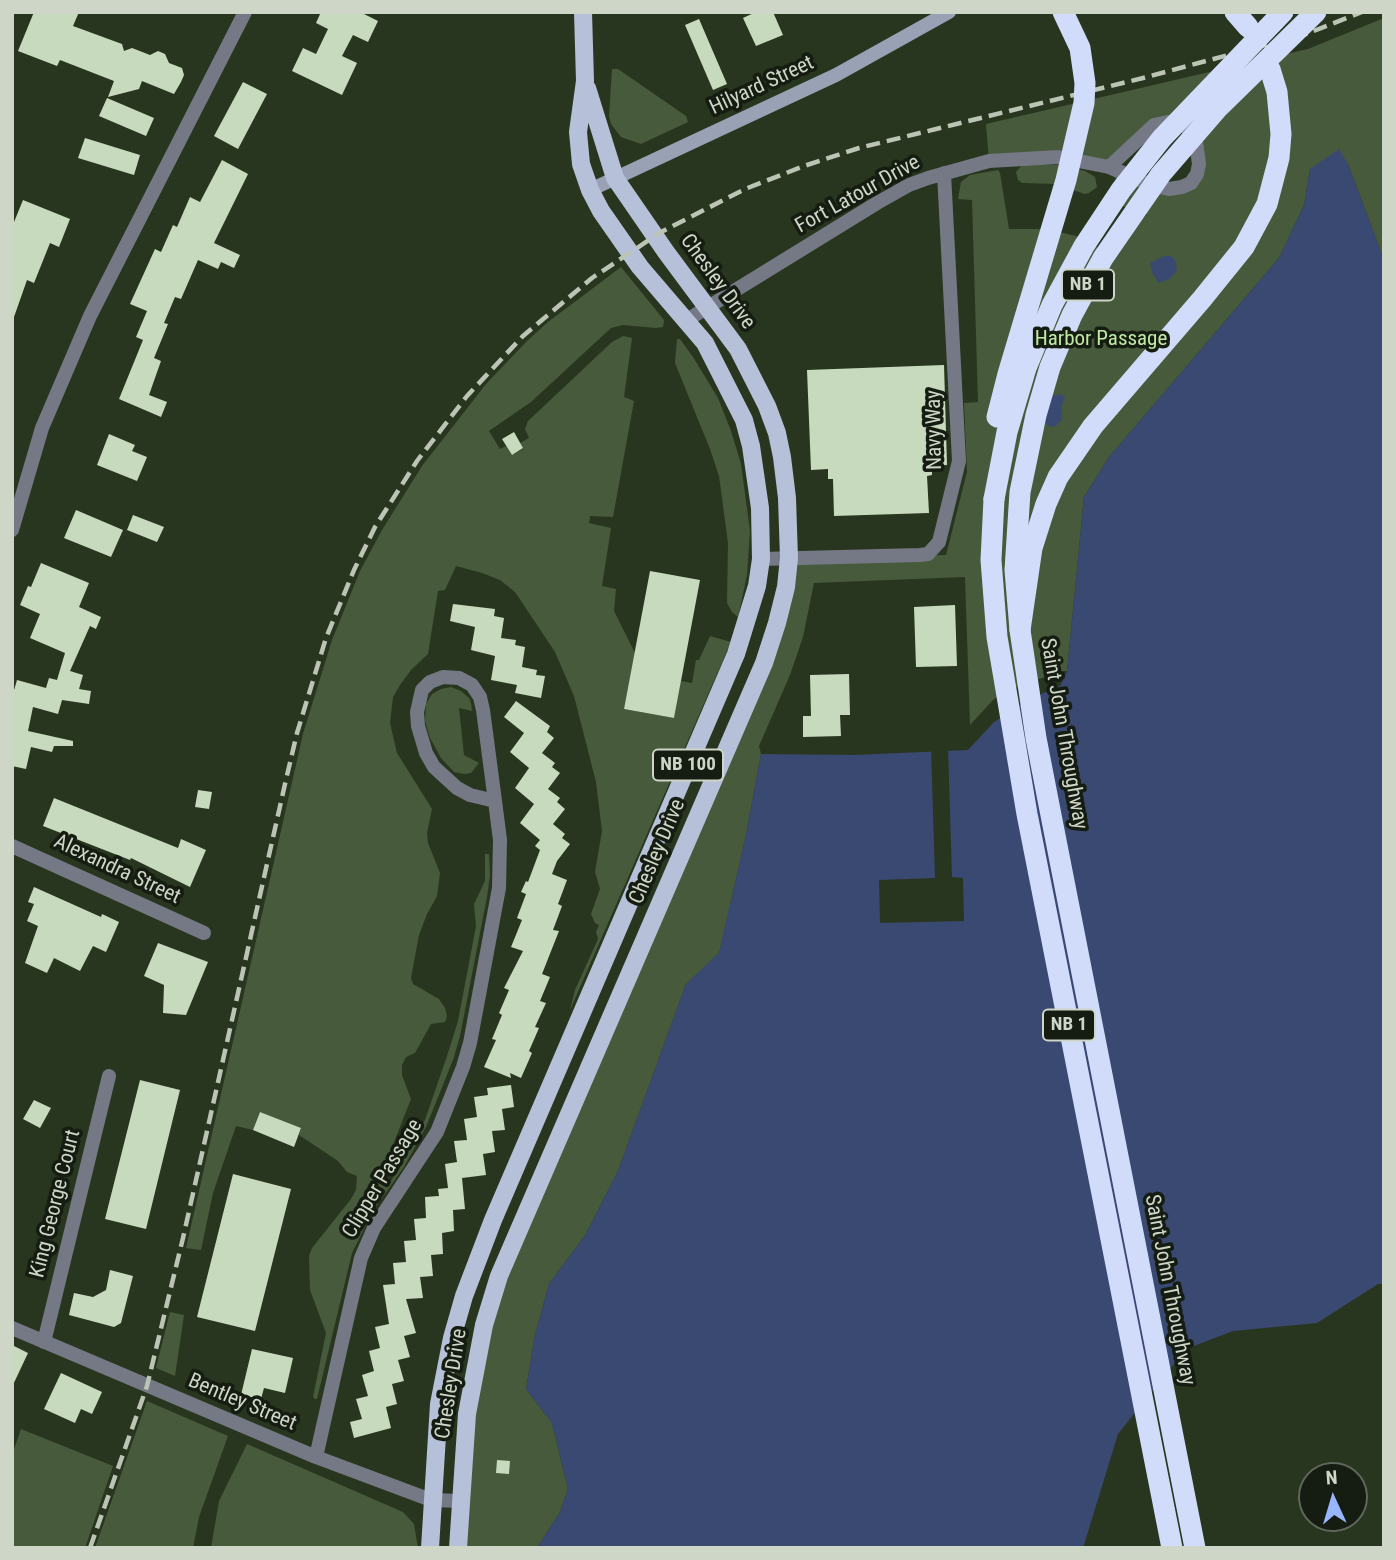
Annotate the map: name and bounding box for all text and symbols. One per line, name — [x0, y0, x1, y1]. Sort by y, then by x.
street label: Hilyard Street — [706, 51, 818, 121]
street label: Fort Latour Drive — [791, 150, 925, 240]
street label: Chesley Drive — [674, 230, 760, 334]
road number: NB 1 — [1062, 270, 1114, 300]
park label: Harbor Passage — [1035, 327, 1167, 353]
street label: Navy Way — [922, 390, 948, 470]
street label: Saint John Throughway — [1034, 637, 1092, 831]
road number: NB 100 — [653, 750, 723, 780]
street label: Chesley Drive — [625, 796, 691, 908]
street label: Alexandra Street — [50, 830, 184, 910]
road number: NB 1 — [1043, 1009, 1095, 1040]
street label: Clipper Passage — [338, 1115, 428, 1243]
street label: King George Court — [25, 1128, 87, 1280]
street label: Saint John Throughway — [1138, 1193, 1200, 1387]
street label: Chesley Drive — [431, 1327, 473, 1441]
street label: Bentley Street — [184, 1369, 300, 1437]
north arrow — [1298, 1462, 1368, 1532]
text: N — [1325, 1466, 1338, 1489]

